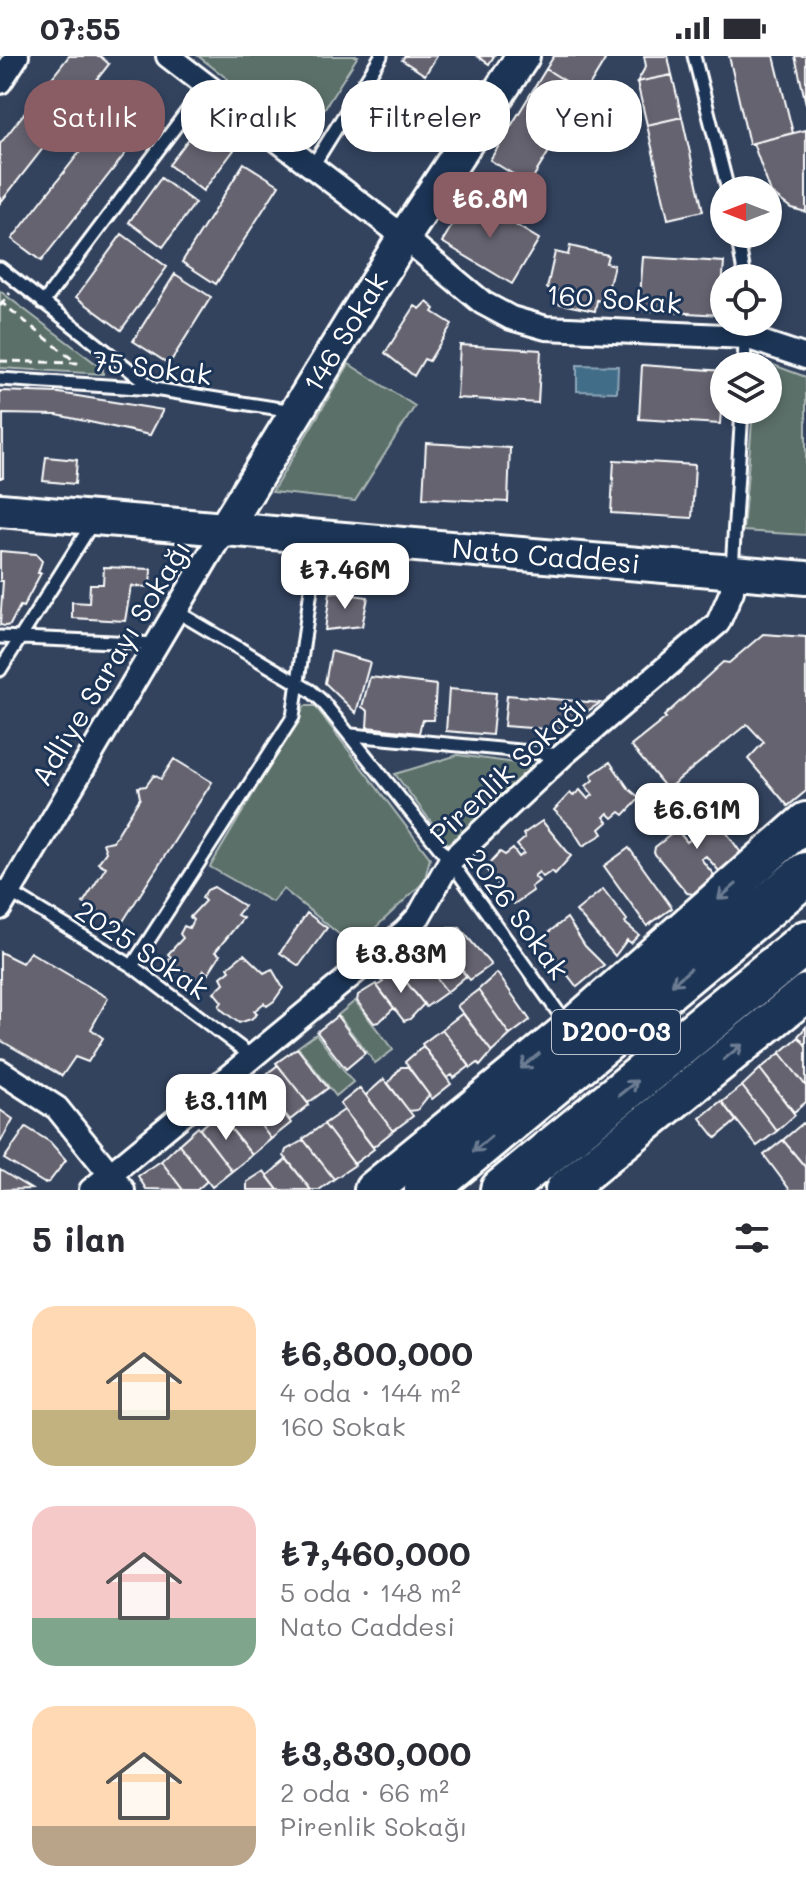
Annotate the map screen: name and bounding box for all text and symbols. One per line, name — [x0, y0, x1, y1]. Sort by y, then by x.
text: 07:55 — [40, 8, 121, 48]
chip: Satılık — [24, 80, 165, 152]
chip: Kiralık — [181, 80, 325, 152]
chip: Filtreler — [341, 80, 510, 152]
chip: Yeni — [526, 80, 642, 152]
pin: ₺6.8M — [434, 172, 546, 240]
north arrow — [710, 176, 782, 248]
map controls — [710, 176, 782, 424]
text: ₺6.8M — [451, 181, 529, 215]
button: locate — [710, 264, 782, 336]
street label: 146 Sokak — [294, 265, 395, 398]
street label: 160 Sokak — [545, 275, 683, 321]
street label: 75 Sokak — [90, 342, 214, 392]
button: layers — [710, 352, 782, 424]
street label: Nato Caddesi — [451, 529, 642, 581]
street label: Adliye Sarayı Sokağı — [22, 533, 198, 792]
pin: ₺7.46M — [280, 543, 410, 611]
text: ₺7.46M — [299, 552, 391, 586]
street label: Pirenlik Sokağı — [421, 687, 593, 851]
pin: ₺6.61M — [632, 783, 762, 851]
text: ₺6.61M — [653, 792, 741, 826]
street label: 2026 Sokak — [458, 841, 578, 986]
one-way arrow — [718, 882, 738, 900]
street label: 2025 Sokak — [69, 891, 216, 1007]
pin: ₺3.83M — [336, 927, 466, 995]
text: ₺3.83M — [355, 936, 447, 970]
one-way arrow — [672, 968, 692, 986]
road number: D200-03 — [552, 1010, 680, 1054]
one-way arrow — [722, 1043, 742, 1061]
one-way arrow — [520, 1052, 541, 1070]
pin: ₺3.11M — [161, 1074, 291, 1142]
one-way arrow — [617, 1079, 638, 1097]
text: ₺3.11M — [184, 1083, 268, 1117]
one-way arrow — [472, 1135, 492, 1153]
text: 5 ilan — [32, 1216, 125, 1261]
icon: filters — [730, 1216, 774, 1260]
text: ₺6,800,000 — [280, 1330, 473, 1375]
icon: home — [96, 1338, 192, 1434]
text: 4 oda · 144 m² — [280, 1375, 461, 1409]
text: 160 Sokak — [280, 1409, 406, 1443]
text: ₺7,460,000 — [280, 1530, 471, 1575]
icon: home — [96, 1538, 192, 1634]
text: 5 oda · 148 m² — [280, 1575, 461, 1609]
text: Nato Caddesi — [280, 1609, 455, 1643]
text: ₺3,830,000 — [280, 1730, 471, 1775]
icon: home — [96, 1738, 192, 1834]
text: 2 oda · 66 m² — [280, 1775, 449, 1809]
text: Pirenlik Sokağı — [280, 1809, 467, 1843]

